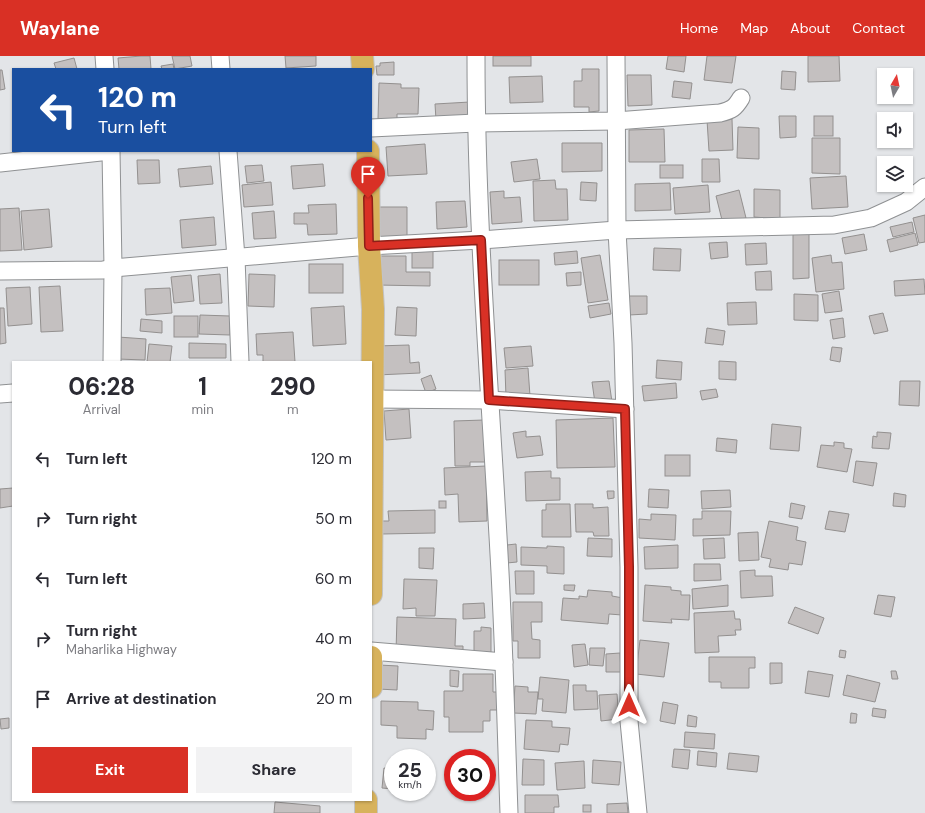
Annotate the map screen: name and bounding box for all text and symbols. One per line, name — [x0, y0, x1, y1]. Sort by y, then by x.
text: Waylane — [20, 16, 100, 41]
text: Home — [680, 19, 718, 37]
text: Map — [740, 19, 768, 37]
text: About — [790, 19, 830, 37]
text: Contact — [852, 19, 905, 37]
north arrow — [877, 68, 913, 104]
map controls — [877, 68, 913, 192]
text: 120 m — [98, 79, 177, 116]
icon: left — [32, 84, 84, 136]
button: sound — [877, 112, 913, 148]
text: Turn left — [98, 115, 167, 139]
button: layers — [877, 156, 913, 192]
pin — [351, 157, 385, 198]
icon: arrive — [357, 163, 379, 185]
text: 06:28 — [68, 371, 135, 402]
text: 1 — [198, 371, 207, 402]
text: 290 — [270, 371, 316, 402]
text: Arrival — [83, 401, 121, 418]
text: min — [192, 401, 214, 418]
text: m — [287, 401, 299, 418]
icon: left — [32, 448, 54, 470]
text: Turn left — [66, 449, 127, 469]
text: 120 m — [311, 449, 352, 469]
icon: right — [32, 508, 54, 530]
text: Turn right — [66, 509, 137, 529]
text: 50 m — [315, 509, 352, 529]
icon: left — [32, 568, 54, 590]
text: Turn left — [66, 569, 127, 589]
text: 60 m — [315, 569, 352, 589]
text: Turn right — [66, 621, 137, 641]
icon: right — [32, 628, 54, 650]
text: 40 m — [315, 629, 352, 649]
text: Maharlika Highway — [66, 641, 177, 658]
position arrow — [608, 684, 650, 726]
icon: arrive — [32, 688, 54, 710]
text: Arrive at destination — [66, 689, 217, 709]
text: 20 m — [316, 689, 352, 709]
button: Exit — [32, 747, 188, 793]
button: Share — [196, 747, 352, 793]
speed limit sign: 30 — [444, 749, 496, 801]
text: 25 — [398, 757, 422, 783]
text: km/h — [398, 778, 422, 791]

